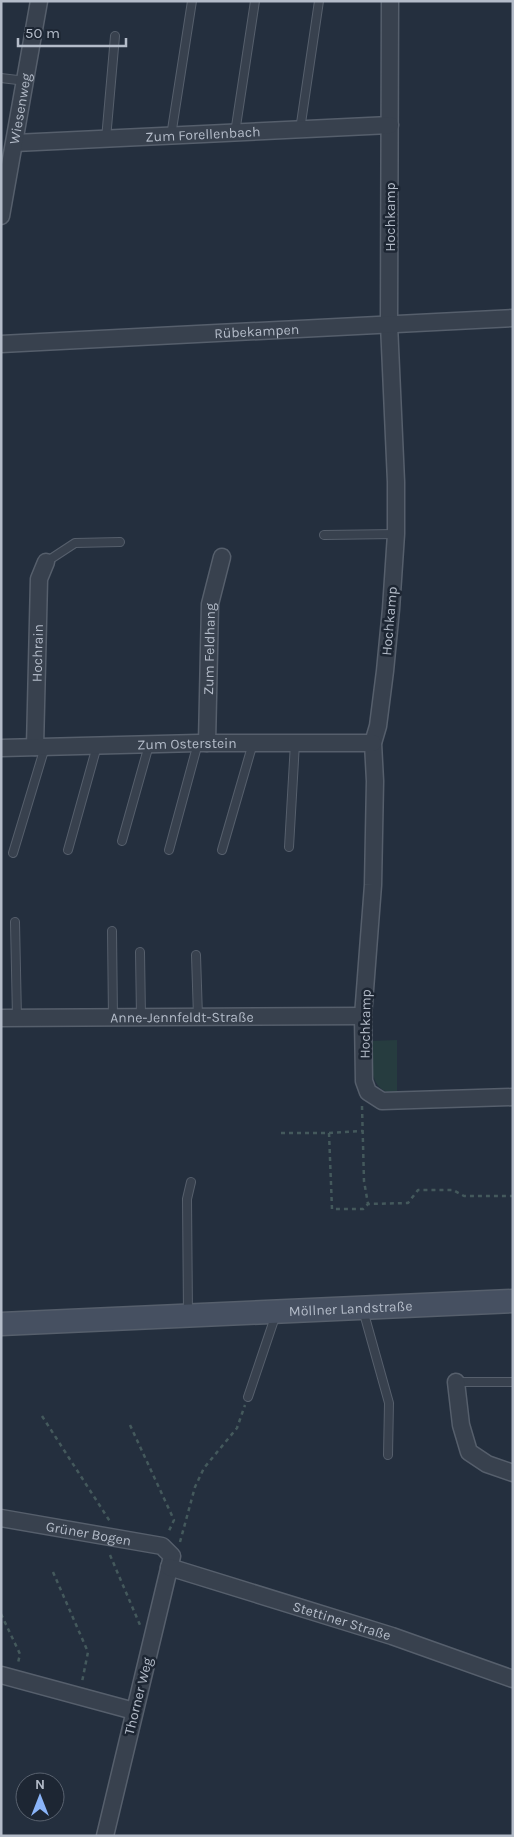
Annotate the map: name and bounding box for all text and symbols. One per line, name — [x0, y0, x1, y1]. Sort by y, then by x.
scale bar — [18, 15, 125, 47]
text: 50 m — [25, 24, 60, 42]
street label: Wiesenweg — [6, 72, 35, 146]
street label: Zum Forellenbach — [145, 123, 261, 146]
street label: Hochkamp — [382, 182, 399, 252]
street label: Rübekampen — [214, 321, 300, 342]
street label: Hochkamp — [378, 586, 401, 656]
street label: Zum Feldhang — [200, 603, 219, 695]
street label: Hochrain — [29, 624, 47, 682]
street label: Zum Osterstein — [137, 735, 237, 754]
street label: Hochkamp — [356, 989, 375, 1059]
street label: Anne-Jennfeldt-Straße — [110, 1009, 254, 1026]
street label: Möllner Landstraße — [289, 1298, 413, 1320]
street label: Grüner Bogen — [45, 1518, 133, 1550]
street label: Stettiner Straße — [291, 1598, 393, 1644]
street label: Thorner Weg — [121, 1655, 156, 1737]
north arrow — [15, 1772, 65, 1822]
text: N — [35, 1776, 45, 1793]

